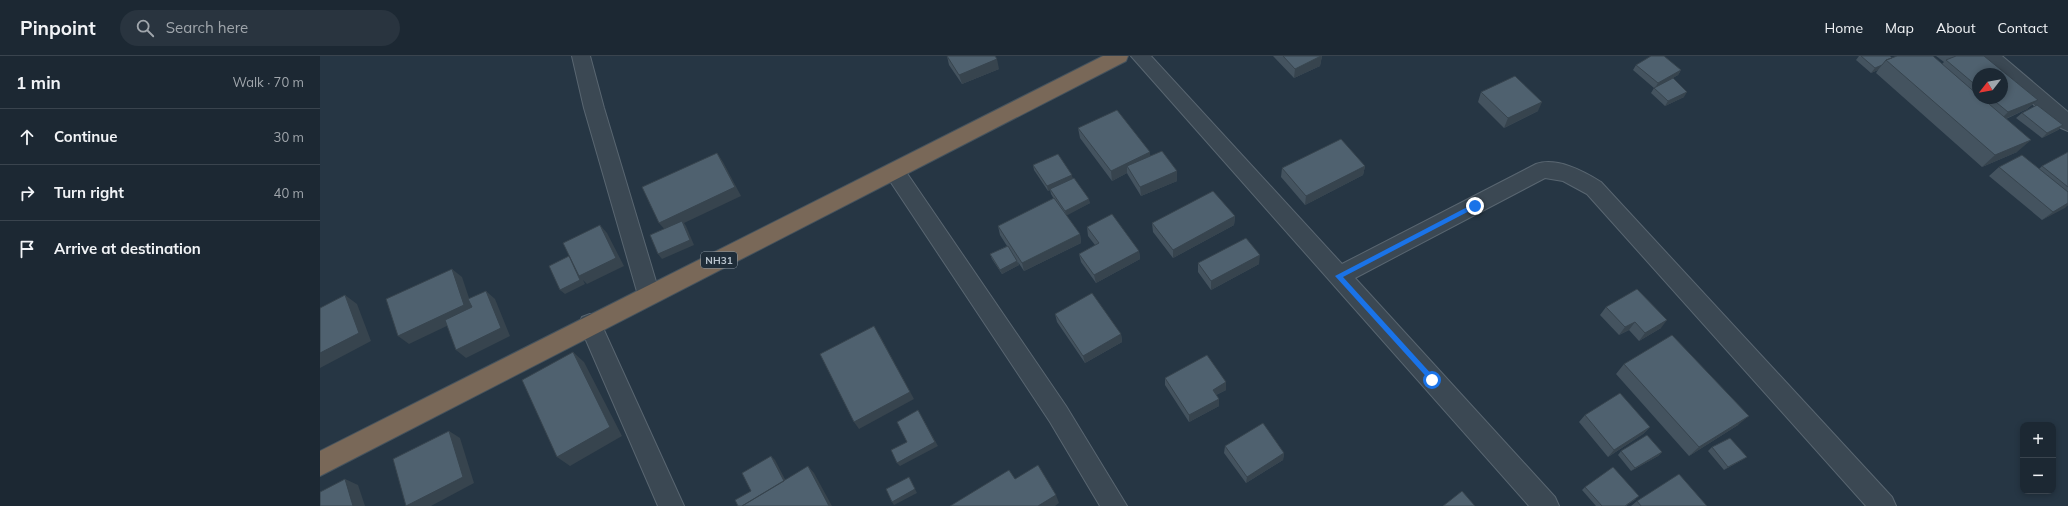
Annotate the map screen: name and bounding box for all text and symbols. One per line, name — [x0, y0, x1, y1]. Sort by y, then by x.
search box — [120, 10, 400, 46]
text: Pinpoint — [20, 16, 96, 40]
icon: search — [134, 17, 156, 39]
text: Search here — [166, 18, 248, 37]
text: Home — [1824, 19, 1863, 37]
text: Map — [1885, 19, 1914, 37]
text: About — [1936, 19, 1976, 37]
text: Contact — [1998, 19, 2048, 37]
north arrow — [1972, 68, 2008, 104]
text: 1 min — [16, 72, 61, 93]
text: Walk · 70 m — [233, 74, 304, 90]
icon: ahead — [16, 126, 38, 148]
text: Continue — [54, 127, 117, 146]
text: 30 m — [274, 129, 304, 145]
icon: right — [16, 182, 38, 204]
text: Turn right — [54, 183, 124, 202]
text: 40 m — [274, 185, 304, 201]
route end — [1466, 197, 1484, 215]
icon: arrive — [16, 238, 38, 260]
text: Arrive at destination — [54, 239, 201, 258]
road number: NH31 — [701, 252, 737, 268]
route start — [1423, 371, 1441, 389]
map controls — [2020, 422, 2056, 494]
button: + — [2020, 422, 2056, 458]
button: − — [2020, 458, 2056, 494]

